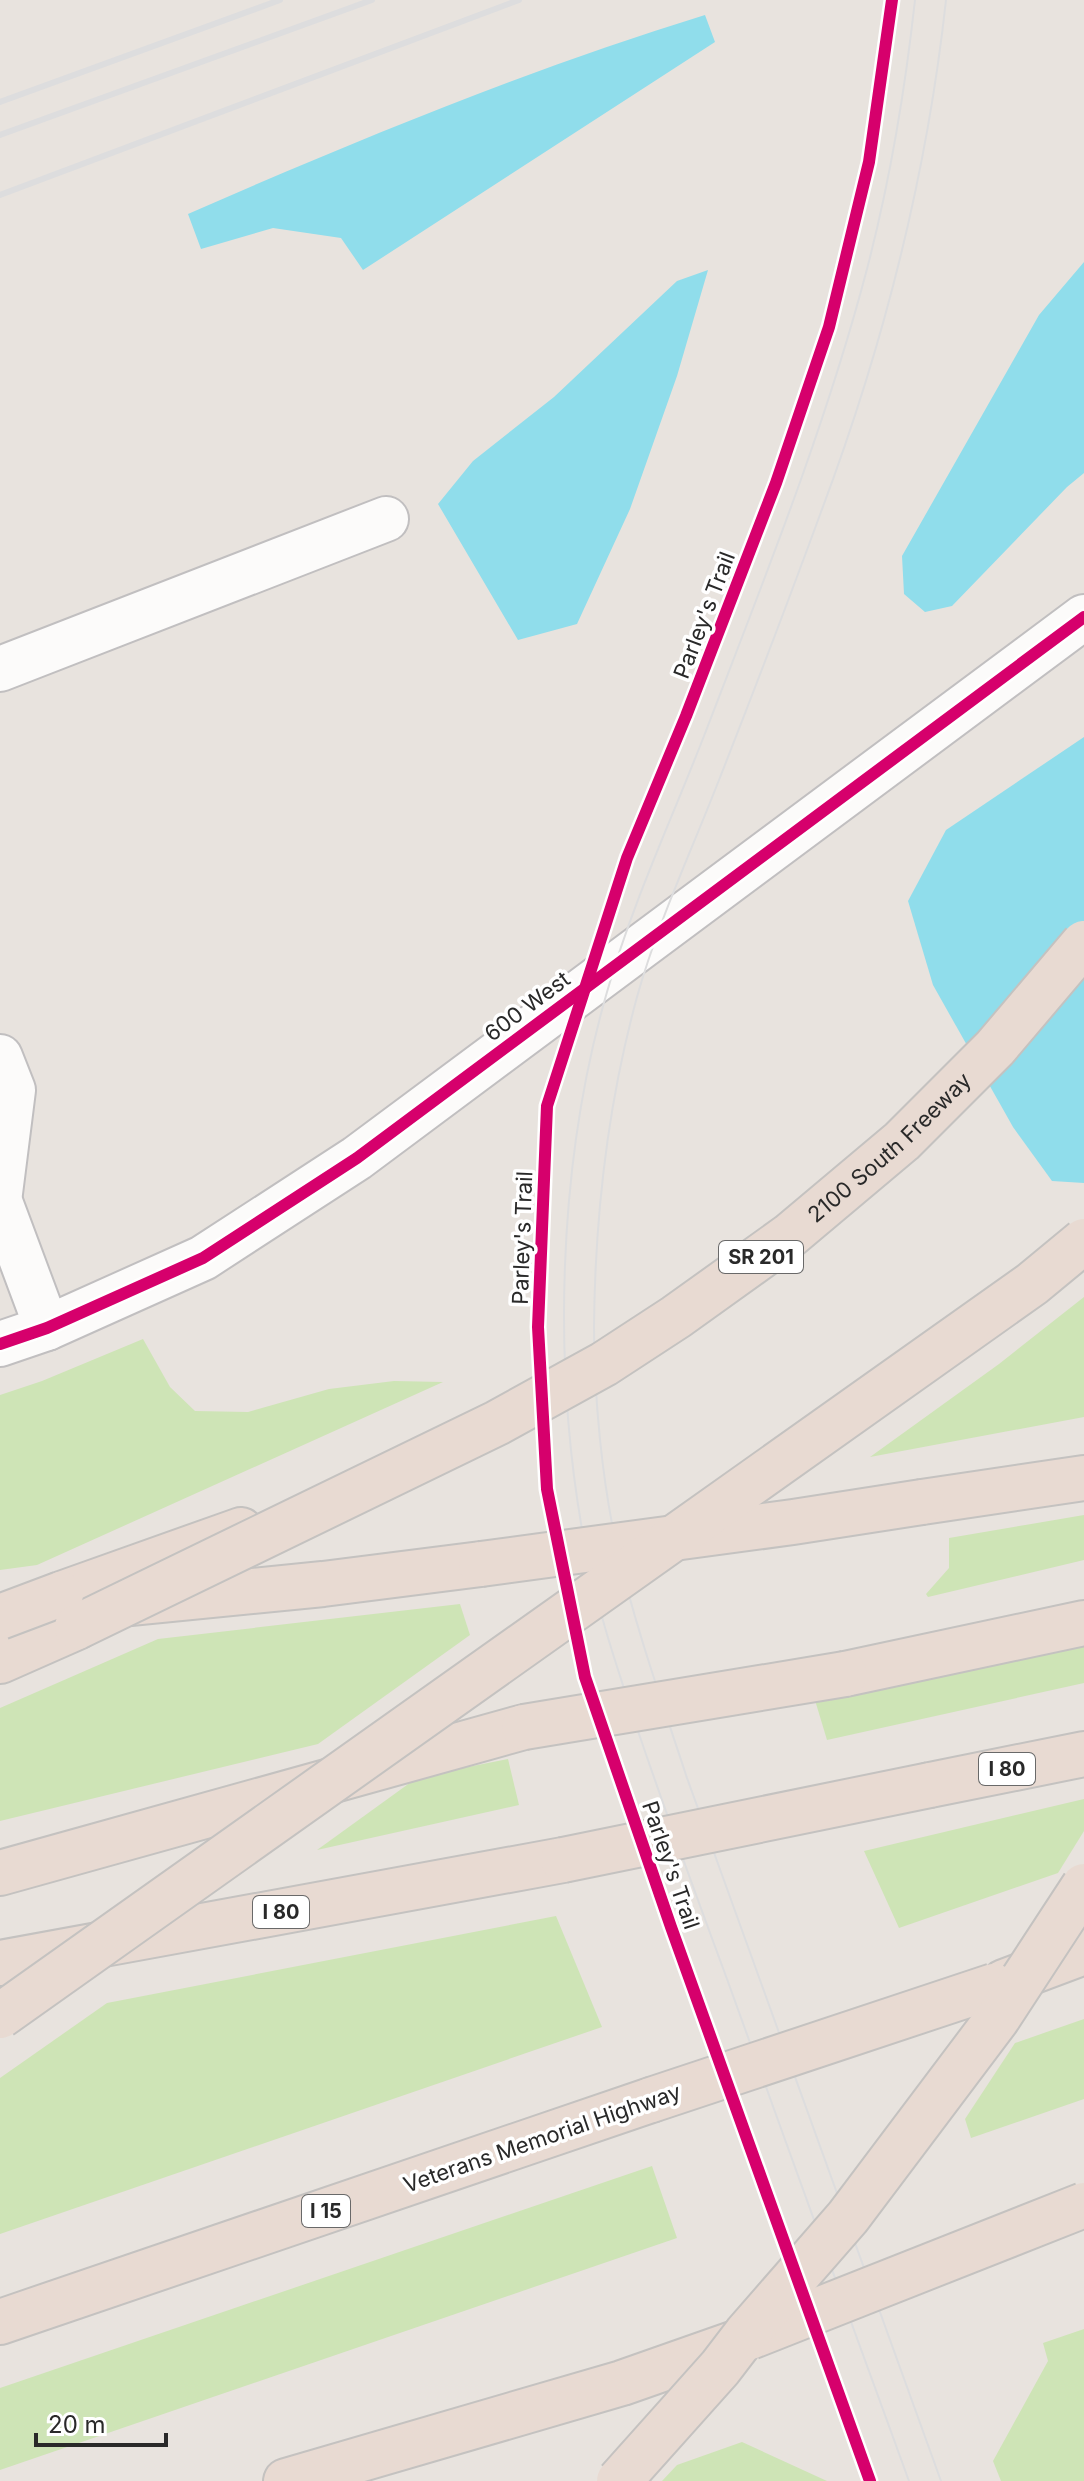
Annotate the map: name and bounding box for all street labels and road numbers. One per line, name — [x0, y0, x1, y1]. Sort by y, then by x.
street label: Parley's Trail — [668, 548, 740, 682]
street label: 600 West — [479, 966, 575, 1046]
street label: 2100 South Freeway — [802, 1067, 976, 1228]
street label: Parley's Trail — [507, 1171, 537, 1305]
road number: SR 201 — [719, 1241, 803, 1273]
road number: I 80 — [979, 1753, 1035, 1785]
street label: Parley's Trail — [637, 1798, 705, 1932]
road number: I 80 — [253, 1896, 309, 1928]
street label: Veterans Memorial Highway — [400, 2078, 684, 2198]
road number: I 15 — [302, 2195, 350, 2227]

